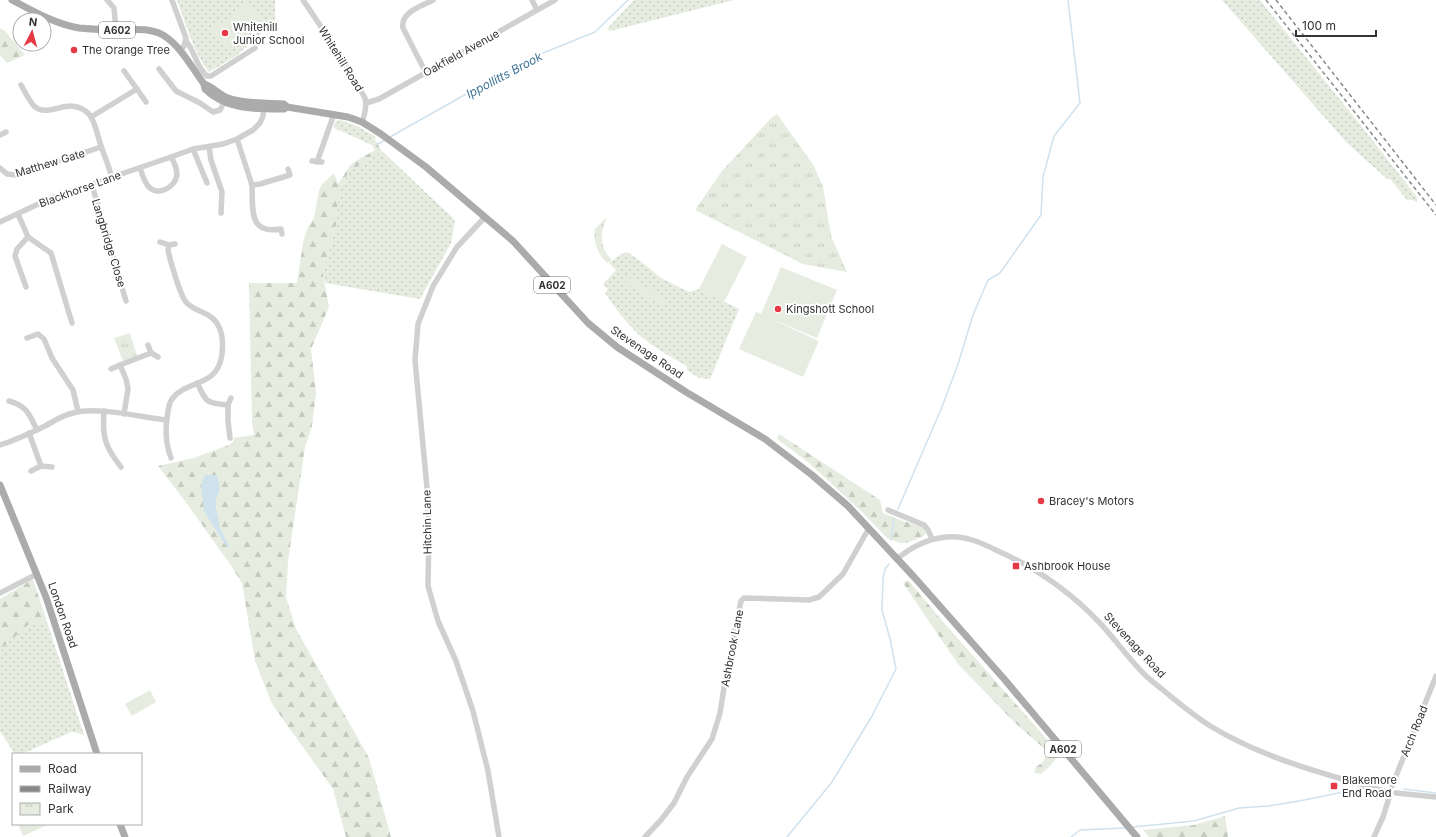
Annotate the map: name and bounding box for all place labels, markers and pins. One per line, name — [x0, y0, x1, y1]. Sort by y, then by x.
place label: Whitehill Junior School — [233, 20, 304, 47]
marker: Whitehill Junior School — [220, 28, 230, 38]
place label: The Orange Tree — [82, 43, 170, 57]
marker: The Orange Tree — [69, 45, 79, 55]
place label: Kingshott School — [786, 302, 874, 316]
marker: Kingshott School — [773, 304, 783, 314]
place label: Bracey's Motors — [1049, 494, 1134, 508]
marker: Bracey's Motors — [1036, 496, 1046, 506]
place label: Ashbrook House — [1024, 559, 1110, 573]
marker: Ashbrook House — [1011, 561, 1021, 571]
place label: Blakemore End Road — [1342, 773, 1397, 800]
marker: Blakemore End Road — [1329, 781, 1339, 791]

